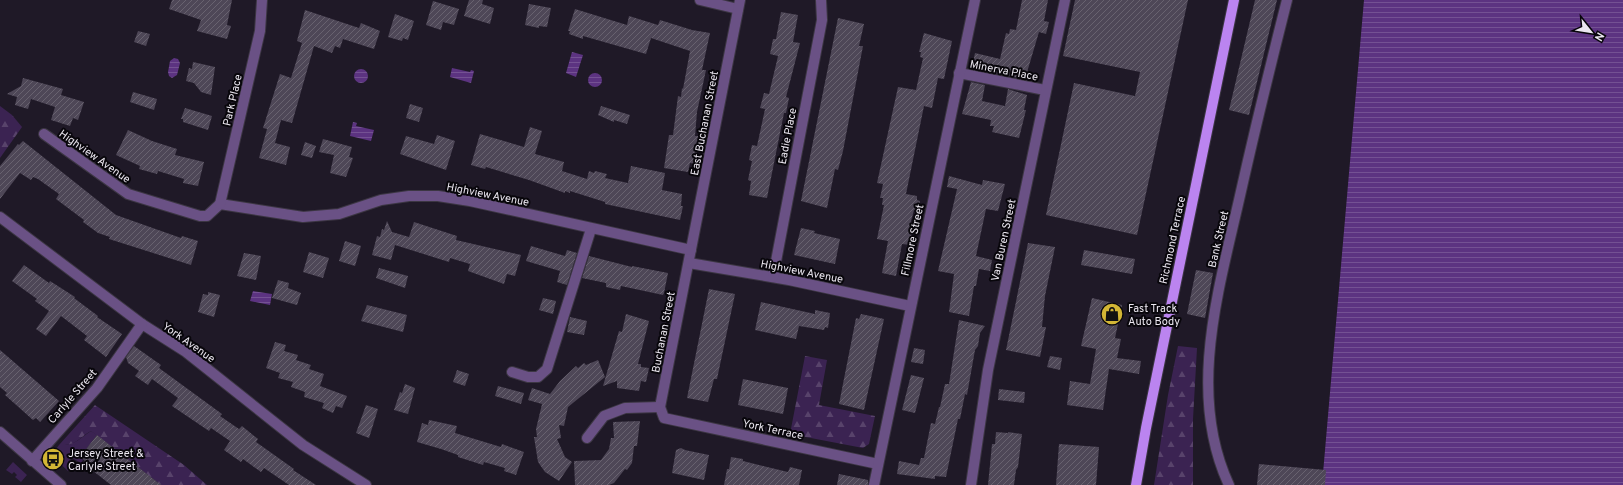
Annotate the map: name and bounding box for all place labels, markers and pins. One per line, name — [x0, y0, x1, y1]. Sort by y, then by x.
shop icon: Fast Track Auto Body — [1099, 301, 1125, 327]
place label: Fast Track Auto Body — [1128, 302, 1180, 329]
bus stop icon: Jersey Street & Carlyle Street — [40, 446, 66, 472]
place label: Jersey Street & Carlyle Street — [68, 447, 144, 474]

